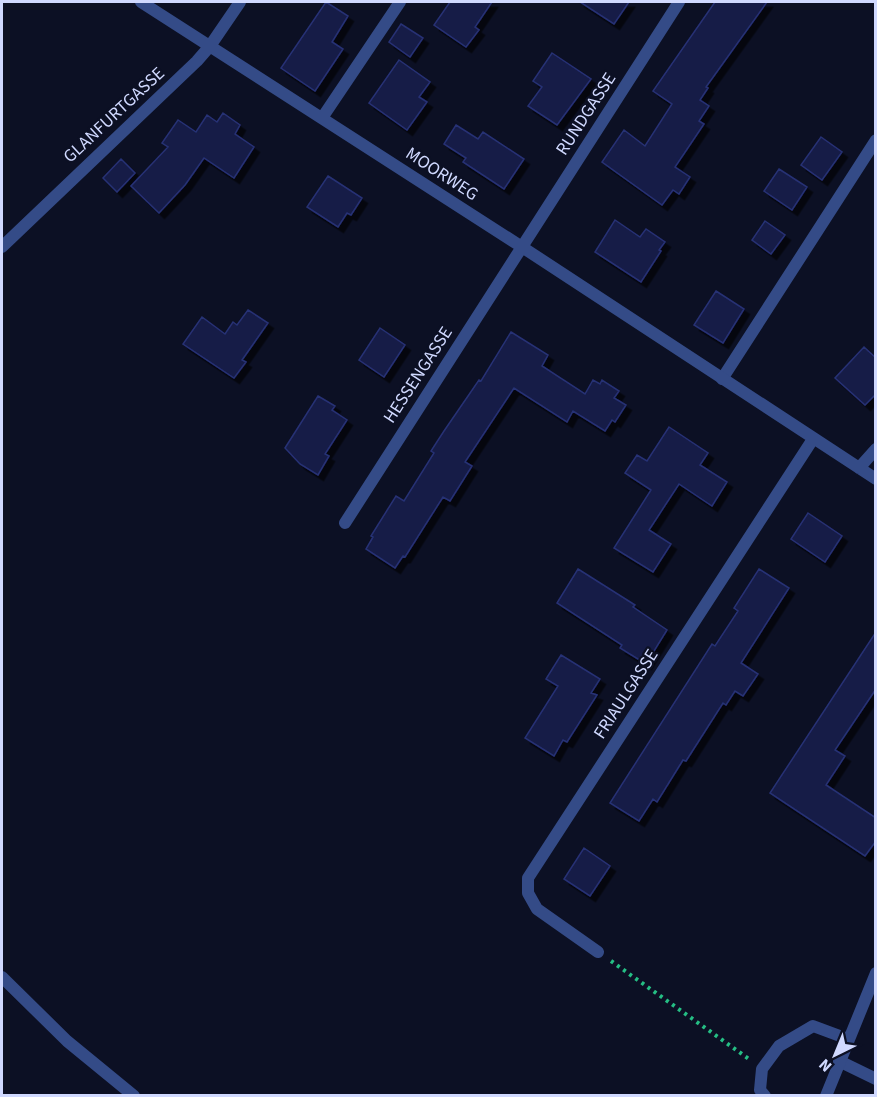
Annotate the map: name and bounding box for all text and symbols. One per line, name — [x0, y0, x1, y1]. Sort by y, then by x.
street label: GLANFURTGASSE — [58, 61, 170, 169]
street label: RUNDGASSE — [550, 68, 622, 160]
street label: MOORWEG — [401, 141, 483, 207]
street label: HESSENGASSE — [377, 322, 459, 428]
street label: FRIAULGASSE — [588, 644, 664, 744]
north arrow — [805, 1025, 865, 1085]
text: N — [814, 1054, 837, 1077]

